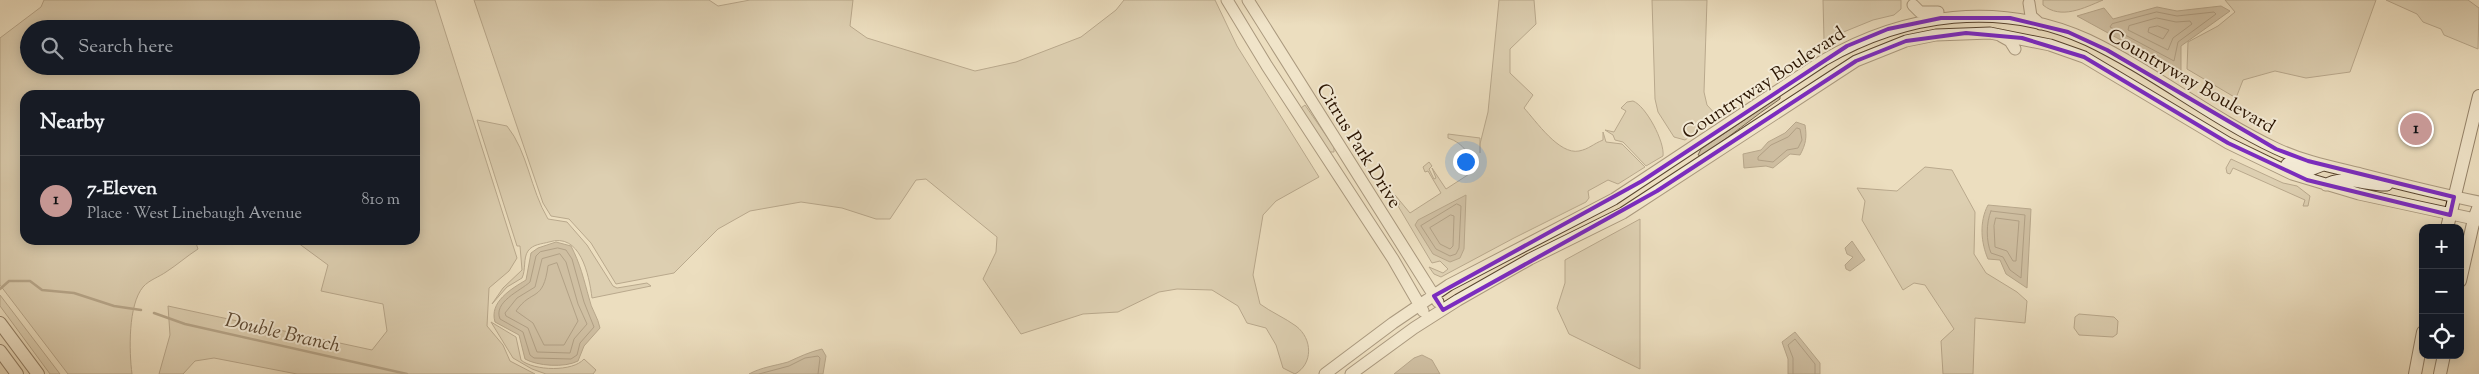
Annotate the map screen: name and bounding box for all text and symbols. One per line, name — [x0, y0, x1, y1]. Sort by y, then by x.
search box — [20, 20, 420, 75]
street label: Countryway Boulevard — [1677, 21, 1851, 147]
street label: Countryway Boulevard — [2102, 23, 2280, 141]
icon: search — [38, 34, 66, 62]
text: Search here — [78, 34, 173, 61]
street label: Citrus Park Drive — [1309, 79, 1407, 214]
text: Nearby — [40, 108, 105, 138]
pin: 1 — [2400, 110, 2432, 148]
your location — [1453, 149, 1479, 175]
text: 7-Eleven — [87, 176, 157, 203]
text: 1 — [53, 189, 59, 212]
text: 810 m — [362, 189, 400, 212]
text: Place · West Linebaugh Avenue — [87, 203, 302, 226]
map controls — [2419, 224, 2464, 359]
button: + — [2419, 224, 2464, 269]
button: − — [2419, 269, 2464, 314]
water label: Double Branch — [222, 307, 343, 362]
button: locate — [2419, 314, 2464, 359]

